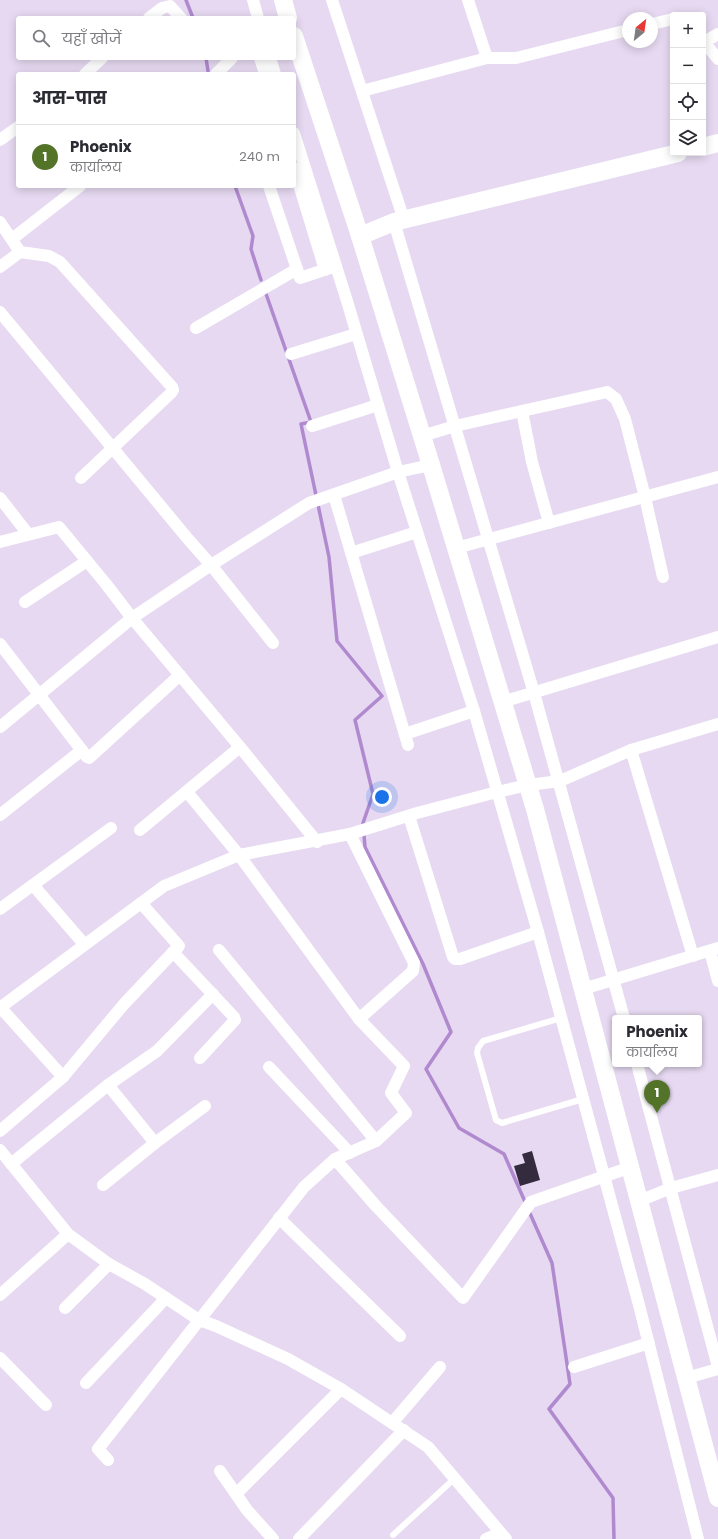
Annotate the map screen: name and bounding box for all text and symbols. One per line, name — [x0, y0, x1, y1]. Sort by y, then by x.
north arrow — [622, 12, 658, 48]
map controls — [670, 12, 706, 156]
button: + — [670, 12, 706, 48]
search box — [16, 16, 296, 60]
icon: search — [30, 27, 52, 49]
text: यहाँ खोजें — [62, 28, 121, 49]
button: − — [670, 48, 706, 84]
button: locate — [670, 84, 706, 120]
text: आस-पास — [32, 86, 107, 110]
button: layers — [670, 120, 706, 156]
text: Phoenix — [70, 136, 132, 157]
text: 1 — [43, 147, 47, 166]
text: 240 m — [239, 147, 280, 166]
text: कार्यालय — [70, 158, 122, 177]
your location — [372, 787, 392, 807]
popup — [612, 1015, 702, 1067]
text: Phoenix — [626, 1021, 688, 1042]
text: कार्यालय — [626, 1043, 678, 1062]
pin: 1 — [644, 1080, 670, 1113]

